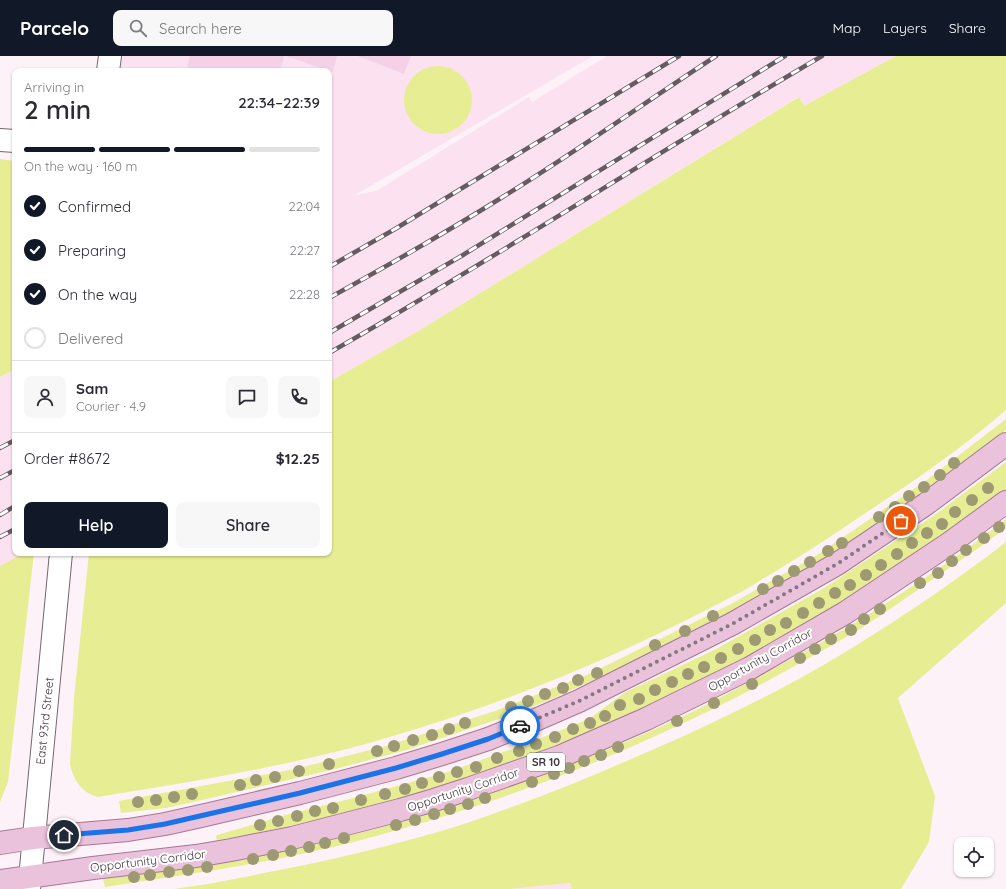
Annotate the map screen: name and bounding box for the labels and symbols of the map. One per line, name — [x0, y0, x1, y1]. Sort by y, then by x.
pin — [884, 504, 918, 538]
street label: Opportunity Corridor — [705, 625, 815, 694]
street label: East 93rd Street — [32, 677, 57, 765]
courier — [500, 706, 540, 746]
road number: SR 10 — [527, 753, 565, 771]
street label: Opportunity Corridor — [405, 764, 521, 815]
pin — [47, 818, 81, 852]
street label: Opportunity Corridor — [89, 846, 207, 875]

